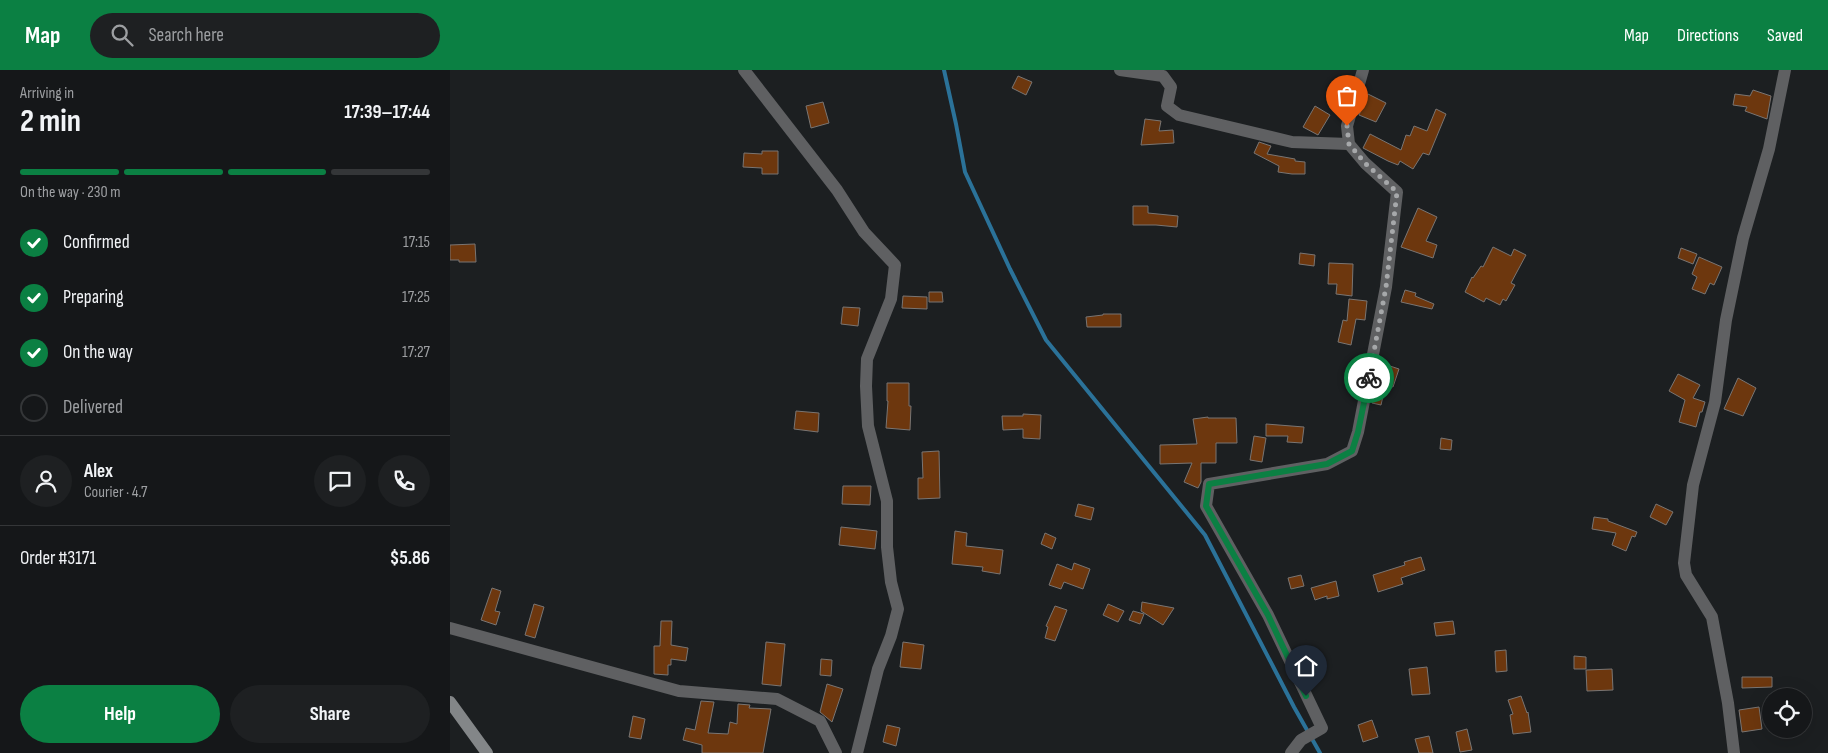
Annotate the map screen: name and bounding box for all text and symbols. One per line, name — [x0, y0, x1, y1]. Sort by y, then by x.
search box — [90, 13, 440, 58]
text: Map — [25, 21, 60, 50]
icon: search — [108, 21, 136, 49]
text: Search here — [148, 24, 224, 47]
text: Map — [1624, 25, 1649, 46]
text: Directions — [1677, 25, 1739, 46]
text: Saved — [1767, 25, 1803, 46]
pin — [1326, 75, 1368, 126]
icon: bag — [1333, 82, 1361, 110]
text: Arriving in — [20, 84, 74, 103]
text: 17:39–17:44 — [344, 101, 430, 124]
text: 2 min — [20, 102, 81, 141]
text: On the way · 230 m — [20, 183, 120, 202]
icon: check — [20, 229, 48, 257]
text: Confirmed — [63, 231, 130, 254]
text: 17:15 — [403, 233, 430, 252]
icon: check — [20, 284, 48, 312]
text: Preparing — [63, 286, 124, 309]
text: 17:25 — [402, 288, 430, 307]
icon: check — [20, 339, 48, 367]
text: On the way — [63, 341, 133, 364]
text: 17:27 — [402, 343, 430, 362]
courier — [1344, 353, 1394, 403]
icon: bike — [1355, 364, 1383, 392]
text: Delivered — [63, 396, 123, 419]
button: person — [20, 455, 72, 507]
button: chat — [314, 455, 366, 507]
button: phone — [378, 455, 430, 507]
text: Alex — [84, 460, 113, 483]
text: Courier · 4.7 — [84, 483, 147, 502]
text: Order #3171 — [20, 547, 96, 570]
text: $5.86 — [390, 547, 430, 570]
pin — [1285, 645, 1327, 696]
icon: home — [1292, 652, 1320, 680]
button: Help — [20, 685, 220, 743]
button: Share — [230, 685, 430, 743]
map controls — [1762, 688, 1812, 738]
button: locate — [1762, 688, 1812, 738]

